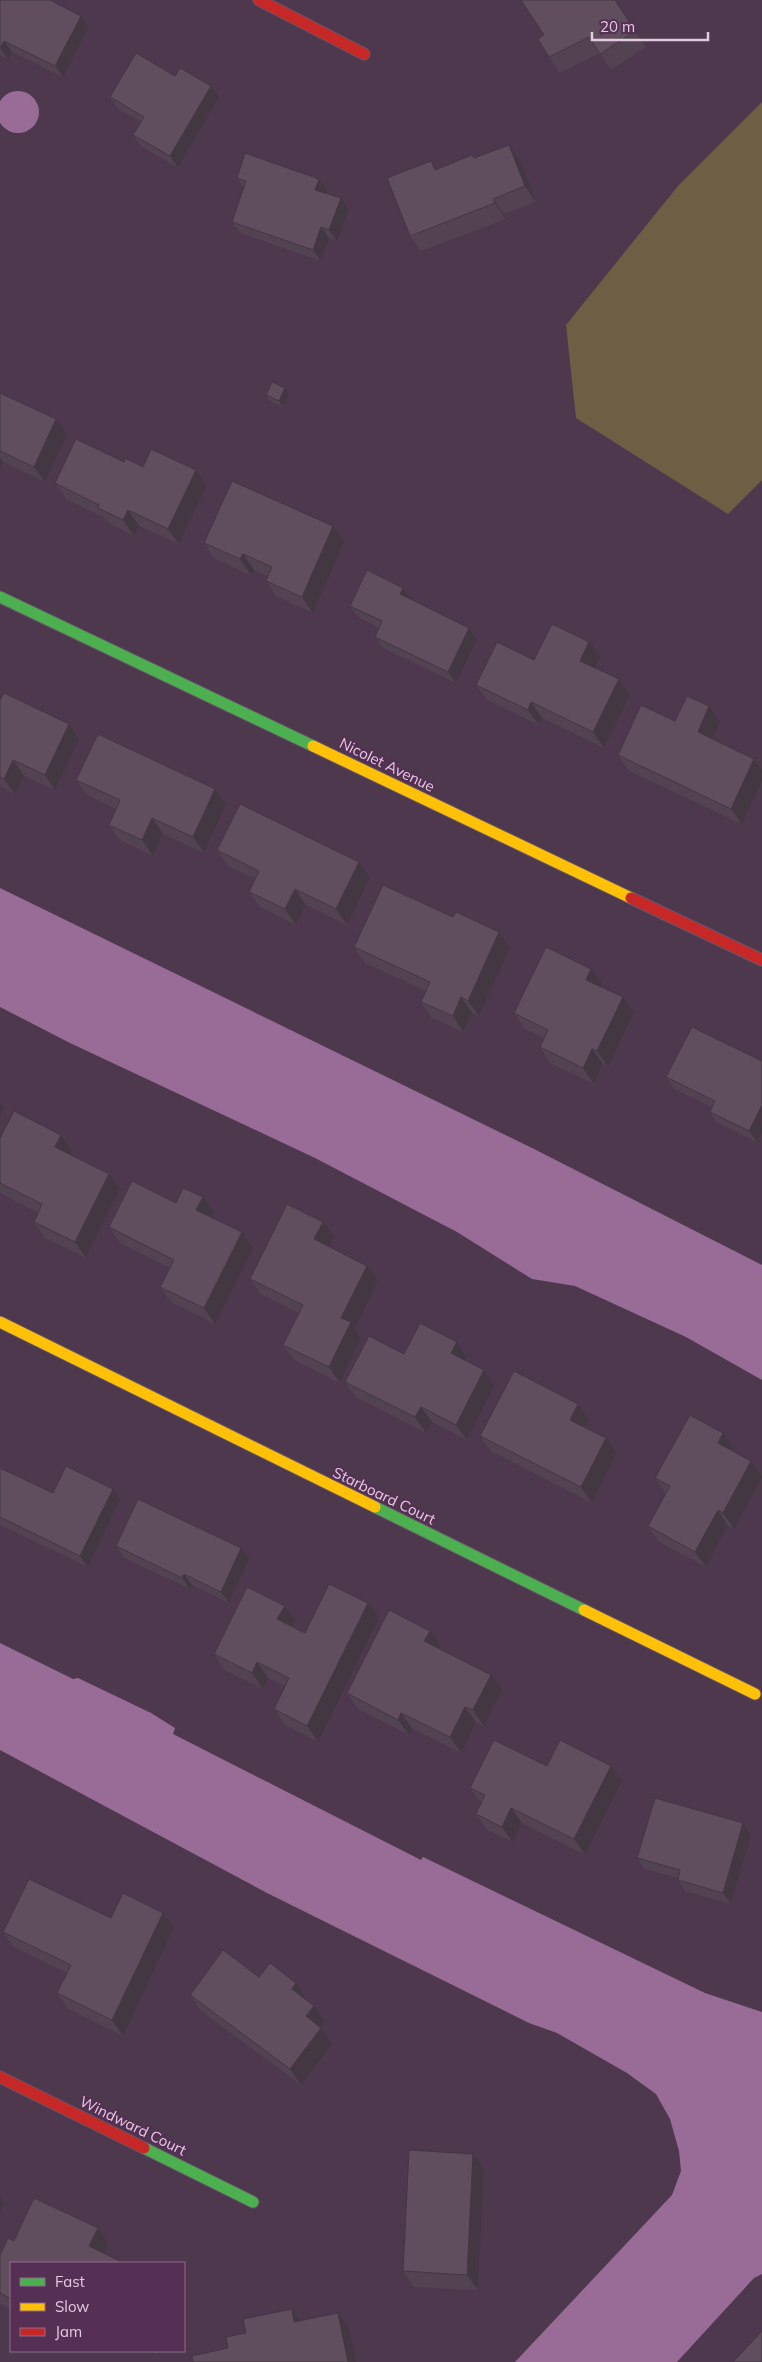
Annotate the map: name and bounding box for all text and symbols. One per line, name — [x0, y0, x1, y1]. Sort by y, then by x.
scale bar — [592, 10, 708, 42]
text: 20 m — [600, 17, 635, 36]
street label: Nicolet Avenue — [336, 733, 438, 796]
street label: Starboard Court — [330, 1462, 439, 1529]
street label: Windward Court — [77, 2092, 190, 2160]
legend — [10, 2262, 185, 2352]
text: Fast — [55, 2272, 85, 2291]
text: Slow — [55, 2297, 89, 2316]
text: Jam — [55, 2322, 82, 2341]

